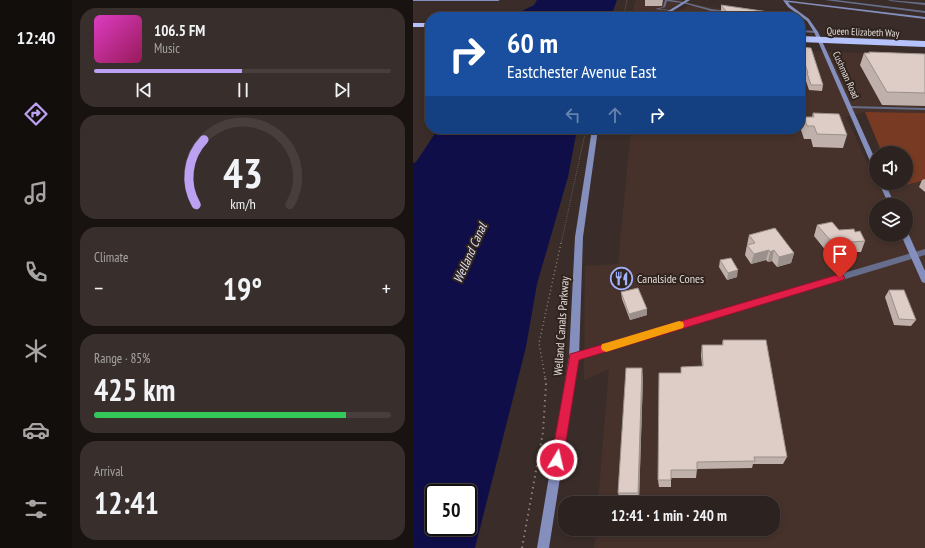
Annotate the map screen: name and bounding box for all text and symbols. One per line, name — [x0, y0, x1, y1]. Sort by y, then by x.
text: 106.5 FM — [154, 21, 205, 40]
text: 60 m — [507, 24, 558, 61]
street label: Queen Elizabeth Way — [826, 24, 900, 40]
text: 12:40 — [17, 26, 55, 49]
icon: right — [441, 28, 493, 80]
text: Music — [154, 40, 180, 57]
street label: Cushman Road — [830, 49, 862, 101]
text: Eastchester Avenue East — [507, 60, 656, 83]
icon: previous — [133, 79, 155, 101]
icon: pause — [232, 79, 254, 101]
icon: next — [331, 79, 353, 101]
icon: directions — [22, 100, 50, 128]
icon: left — [562, 104, 584, 126]
icon: ahead — [604, 104, 626, 126]
icon: right — [646, 104, 668, 126]
text: 43 — [223, 146, 262, 199]
map controls — [869, 146, 913, 242]
button: sound — [869, 146, 913, 190]
icon: music — [22, 179, 50, 207]
text: km/h — [230, 194, 255, 213]
button: layers — [869, 198, 913, 242]
water label: Welland Canal — [449, 219, 492, 286]
pin — [823, 237, 857, 278]
icon: arrive — [829, 243, 851, 265]
text: Climate — [94, 249, 128, 266]
icon: phone — [22, 258, 50, 286]
restaurant icon: Canalside Cones — [608, 265, 634, 291]
text: 19° — [223, 269, 262, 308]
place label: Canalside Cones — [637, 271, 704, 286]
text: − — [94, 274, 103, 302]
text: + — [382, 274, 391, 302]
street label: Welland Canals Parkway — [550, 275, 572, 376]
icon: climate — [22, 337, 50, 365]
text: Range · 85% — [94, 350, 150, 367]
text: 425 km — [94, 370, 175, 409]
icon: car — [22, 416, 50, 444]
position arrow — [536, 439, 578, 481]
text: Arrival — [94, 463, 123, 480]
text: 12:41 — [94, 483, 159, 522]
speed limit sign: 50 — [425, 484, 477, 536]
icon: filters — [22, 495, 50, 523]
text: 12:41 · 1 min · 240 m — [611, 506, 727, 525]

